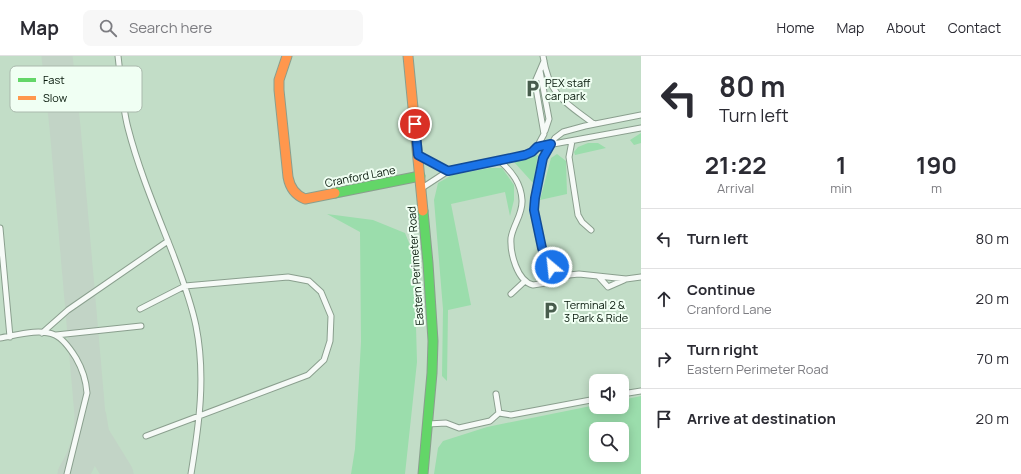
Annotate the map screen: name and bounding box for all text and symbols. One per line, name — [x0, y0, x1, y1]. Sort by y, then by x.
search box — [83, 10, 363, 46]
text: Map — [20, 15, 59, 41]
icon: search — [97, 17, 119, 39]
text: Search here — [129, 17, 212, 38]
text: Home — [777, 18, 814, 37]
text: Map — [836, 18, 864, 37]
text: About — [886, 18, 926, 37]
text: Contact — [948, 18, 1001, 37]
legend — [10, 66, 142, 112]
text: 80 m — [719, 67, 785, 105]
text: Fast — [43, 72, 65, 87]
icon: left — [653, 72, 705, 124]
place label: PEX staff car park — [545, 75, 591, 103]
parking icon: PEX staff car park — [522, 78, 542, 98]
text: Slow — [43, 90, 68, 105]
text: Turn left — [719, 103, 789, 127]
pin — [398, 107, 432, 141]
icon: arrive — [404, 113, 426, 135]
text: 21:22 — [705, 148, 766, 181]
text: 1 — [836, 148, 846, 181]
text: 190 — [916, 148, 957, 181]
street label: Cranford Lane — [323, 162, 397, 190]
text: Arrival — [717, 179, 754, 197]
text: min — [830, 179, 852, 197]
text: m — [931, 179, 942, 197]
street label: Eastern Perimeter Road — [403, 206, 427, 326]
icon: left — [653, 228, 675, 250]
text: Turn left — [687, 228, 749, 249]
text: 80 m — [975, 228, 1009, 249]
position arrow — [531, 246, 573, 288]
text: Continue — [687, 279, 755, 300]
icon: ahead — [653, 288, 675, 310]
text: 20 m — [976, 288, 1009, 309]
place label: Terminal 2 & 3 Park & Ride — [564, 297, 629, 325]
parking icon: Terminal 2 & 3 Park & Ride — [541, 300, 561, 320]
text: Cranford Lane — [687, 300, 772, 318]
text: Turn right — [687, 339, 758, 360]
icon: right — [653, 348, 675, 370]
text: 70 m — [977, 348, 1009, 369]
text: Eastern Perimeter Road — [687, 360, 828, 378]
map controls — [589, 374, 629, 462]
button: sound — [589, 374, 629, 414]
icon: arrive — [653, 408, 675, 430]
text: Arrive at destination — [687, 408, 836, 429]
text: 20 m — [976, 408, 1009, 429]
button: search — [589, 422, 629, 462]

